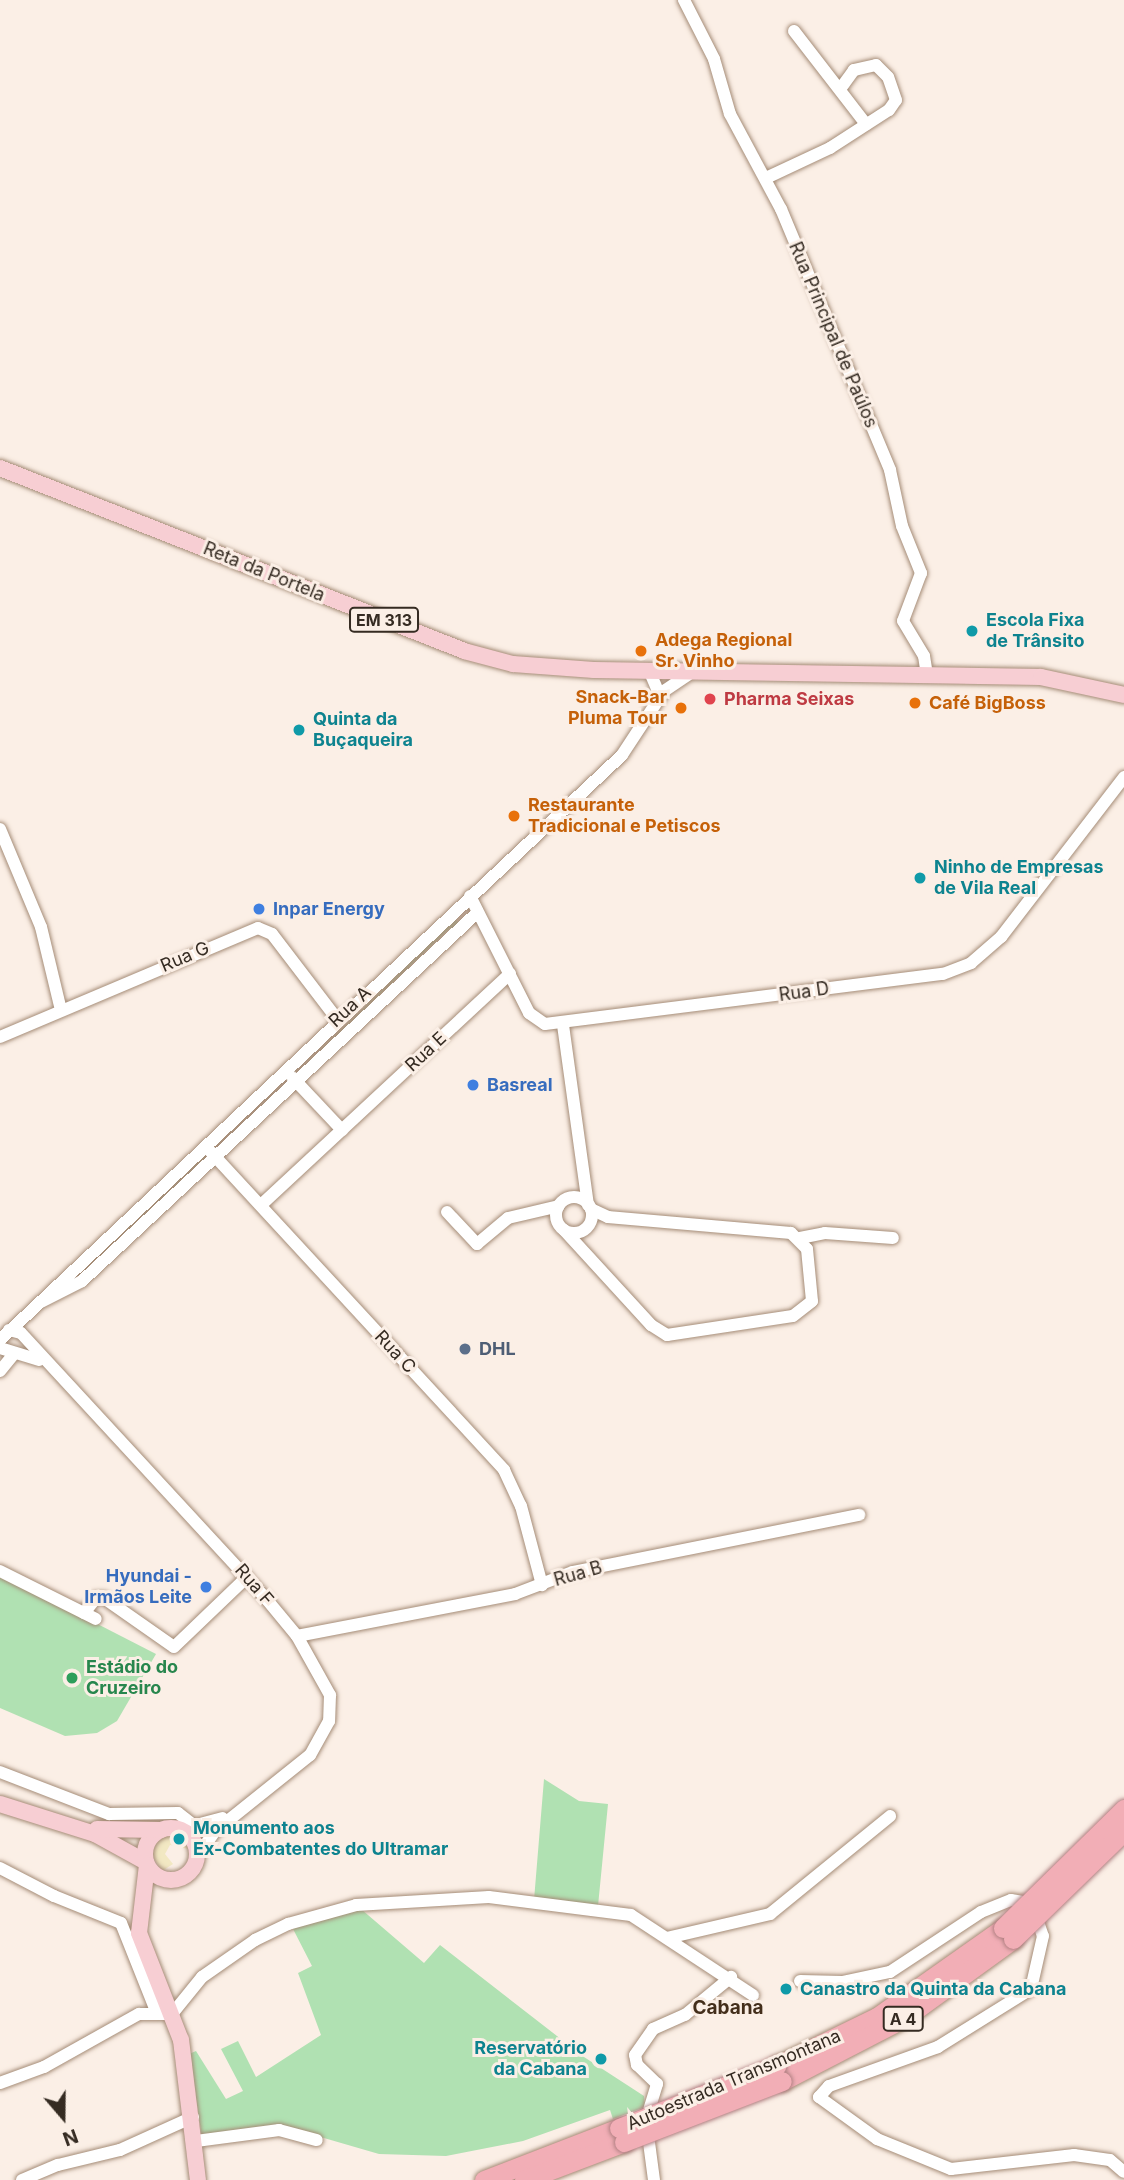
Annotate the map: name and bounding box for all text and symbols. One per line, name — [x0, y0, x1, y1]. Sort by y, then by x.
street label: Rua Principal de Paúlos — [784, 239, 882, 431]
street label: Reta da Portela — [200, 538, 328, 606]
road number: EM 313 — [349, 608, 419, 632]
place label: Escola Fixa de Trânsito — [986, 610, 1085, 652]
marker: Escola Fixa de Trânsito — [964, 623, 980, 639]
place label: Adega Regional Sr. Vinho — [655, 630, 792, 672]
marker: Adega Regional Sr. Vinho — [633, 643, 649, 659]
place label: Snack-Bar Pluma Tour — [568, 687, 667, 730]
place label: Pharma Seixas — [724, 688, 854, 710]
marker: Pharma Seixas — [702, 691, 718, 707]
place label: Café BigBoss — [929, 692, 1046, 714]
marker: Café BigBoss — [907, 695, 923, 711]
marker: Snack-Bar Pluma Tour — [673, 700, 689, 716]
place label: Quinta da Buçaqueira — [313, 709, 413, 752]
marker: Quinta da Buçaqueira — [291, 722, 307, 738]
place label: Restaurante Tradicional e Petiscos — [528, 795, 721, 838]
marker: Restaurante Tradicional e Petiscos — [506, 808, 522, 824]
place label: Ninho de Empresas de Vila Real — [934, 857, 1104, 900]
marker: Ninho de Empresas de Vila Real — [912, 870, 928, 886]
place label: Inpar Energy — [273, 898, 385, 920]
marker: Inpar Energy — [251, 901, 267, 917]
street label: Rua G — [157, 937, 213, 977]
street label: Rua D — [778, 978, 830, 1006]
street label: Rua A — [324, 982, 376, 1032]
street label: Rua E — [401, 1028, 451, 1076]
place label: Basreal — [487, 1074, 553, 1096]
marker: Basreal — [465, 1077, 481, 1093]
street label: Rua C — [370, 1326, 420, 1378]
place label: DHL — [479, 1338, 516, 1360]
marker: DHL — [457, 1341, 473, 1357]
street label: Rua B — [551, 1557, 605, 1591]
street label: Rua F — [230, 1560, 278, 1610]
place label: Hyundai - Irmãos Leite — [84, 1566, 192, 1608]
marker: Hyundai - Irmãos Leite — [198, 1579, 214, 1595]
place label: Estádio do Cruzeiro — [86, 1657, 178, 1700]
marker: Estádio do Cruzeiro — [64, 1670, 80, 1686]
place label: Monumento aos Ex-Combatentes do Ultramar — [193, 1818, 448, 1860]
marker: Monumento aos Ex-Combatentes do Ultramar — [171, 1831, 187, 1847]
place label: Canastro da Quinta da Cabana — [800, 1978, 1066, 2000]
marker: Canastro da Quinta da Cabana — [778, 1981, 794, 1997]
district label: Cabana — [692, 1997, 764, 2019]
road number: A 4 — [882, 2007, 924, 2032]
street label: Autoestrada Transmontana — [624, 2025, 844, 2135]
place label: Reservatório da Cabana — [474, 2038, 587, 2080]
marker: Reservatório da Cabana — [593, 2051, 609, 2067]
north arrow — [28, 2082, 98, 2152]
text: N — [60, 2124, 81, 2150]

